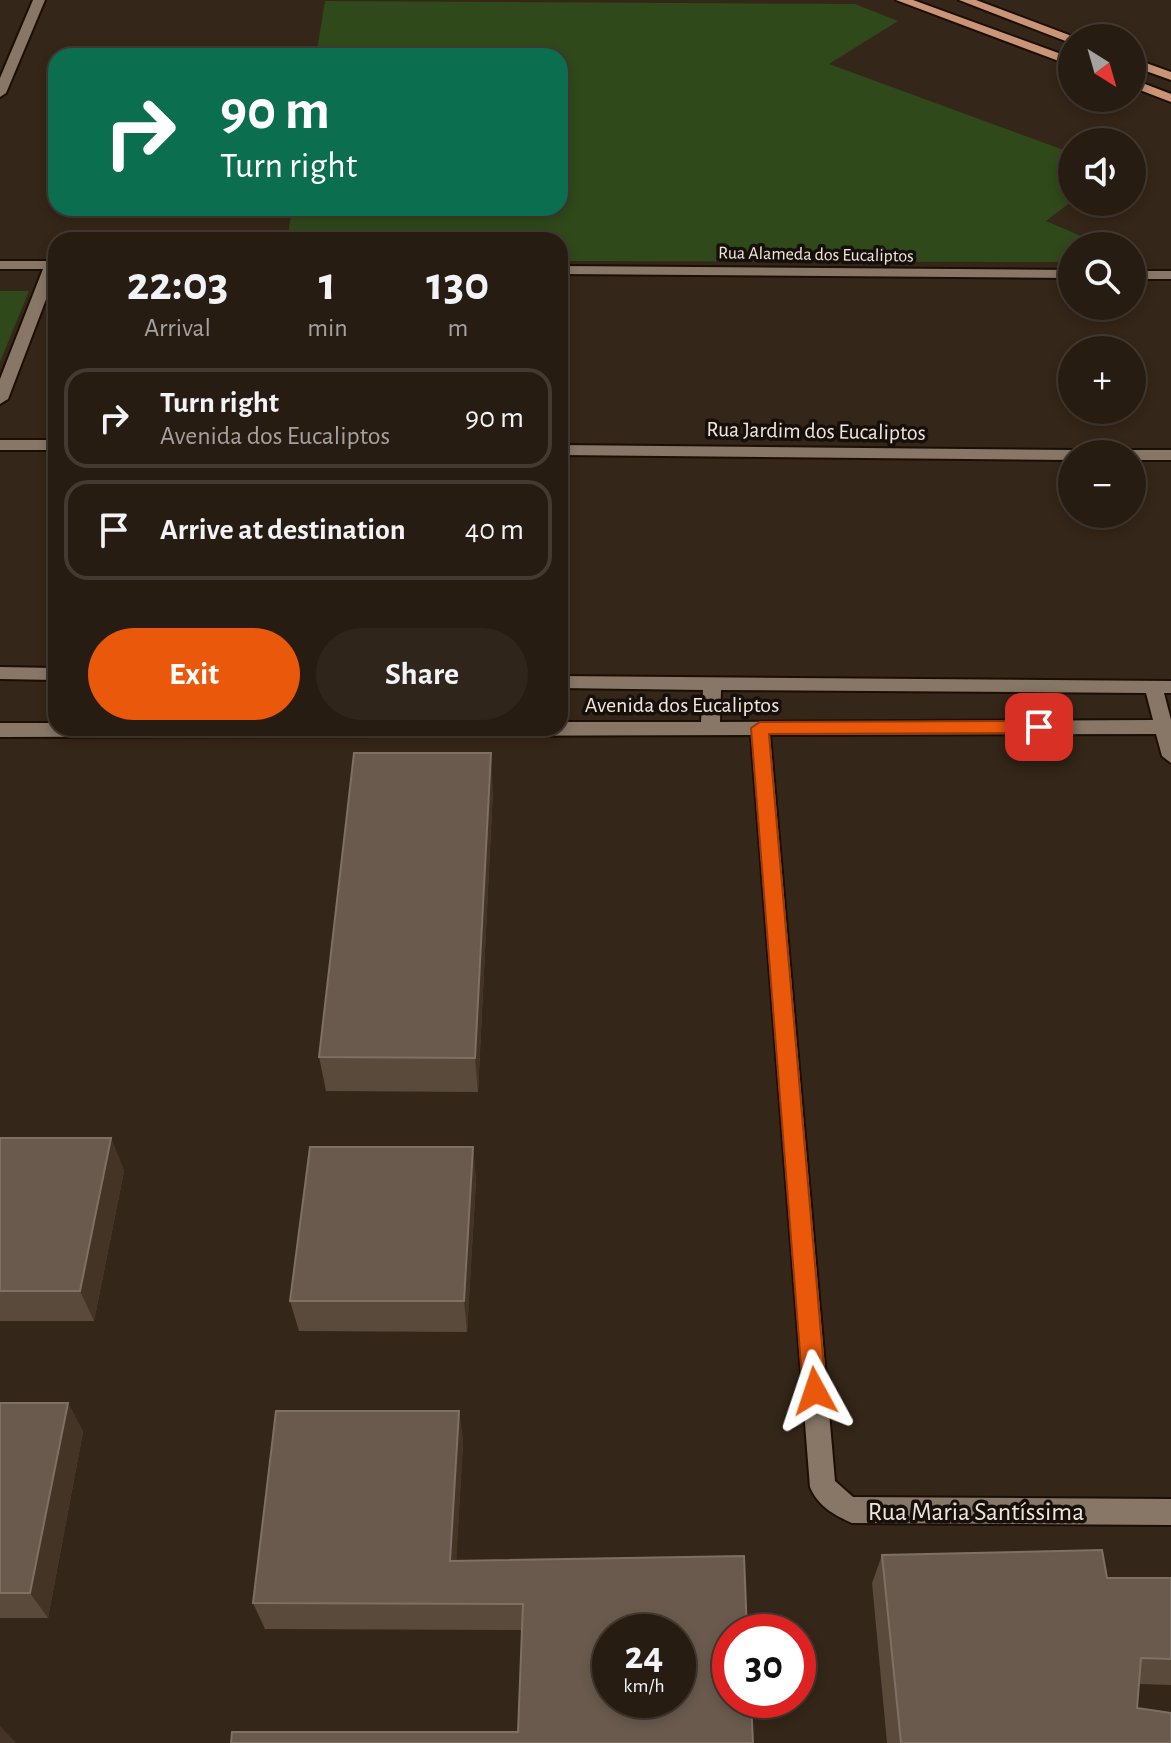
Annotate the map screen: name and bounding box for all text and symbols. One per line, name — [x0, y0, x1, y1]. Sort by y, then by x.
north arrow — [1058, 24, 1146, 112]
map controls — [1058, 24, 1146, 528]
icon: right — [88, 80, 192, 184]
text: 90 m — [220, 83, 330, 139]
button: sound — [1058, 128, 1146, 216]
text: Turn right — [220, 148, 357, 184]
button: search — [1058, 232, 1146, 320]
street label: Rua Alameda dos Eucaliptos — [718, 244, 914, 266]
text: 22:03 — [127, 261, 229, 309]
text: 1 — [319, 261, 336, 309]
text: 130 — [426, 261, 489, 309]
text: Arrival — [144, 315, 211, 341]
text: min — [307, 315, 348, 341]
text: m — [447, 315, 468, 341]
button: + — [1058, 336, 1146, 424]
text: Turn right — [160, 388, 279, 418]
icon: right — [92, 396, 136, 440]
text: 90 m — [465, 403, 524, 433]
street label: Rua Jardim dos Eucaliptos — [706, 418, 926, 444]
text: Avenida dos Eucaliptos — [160, 423, 390, 449]
button: − — [1058, 440, 1146, 528]
icon: arrive — [92, 508, 136, 552]
text: Arrive at destination — [160, 515, 406, 545]
text: 40 m — [465, 515, 524, 545]
button: Exit — [88, 628, 300, 720]
button: Share — [316, 628, 528, 720]
pin — [1005, 693, 1073, 761]
street label: Avenida dos Eucaliptos — [585, 694, 779, 716]
icon: arrive — [1017, 705, 1061, 749]
position arrow — [773, 1349, 857, 1433]
street label: Rua Maria Santíssima — [868, 1499, 1084, 1525]
speed limit sign: 30 — [712, 1614, 816, 1718]
text: 24 — [625, 1636, 663, 1676]
text: km/h — [623, 1676, 665, 1696]

